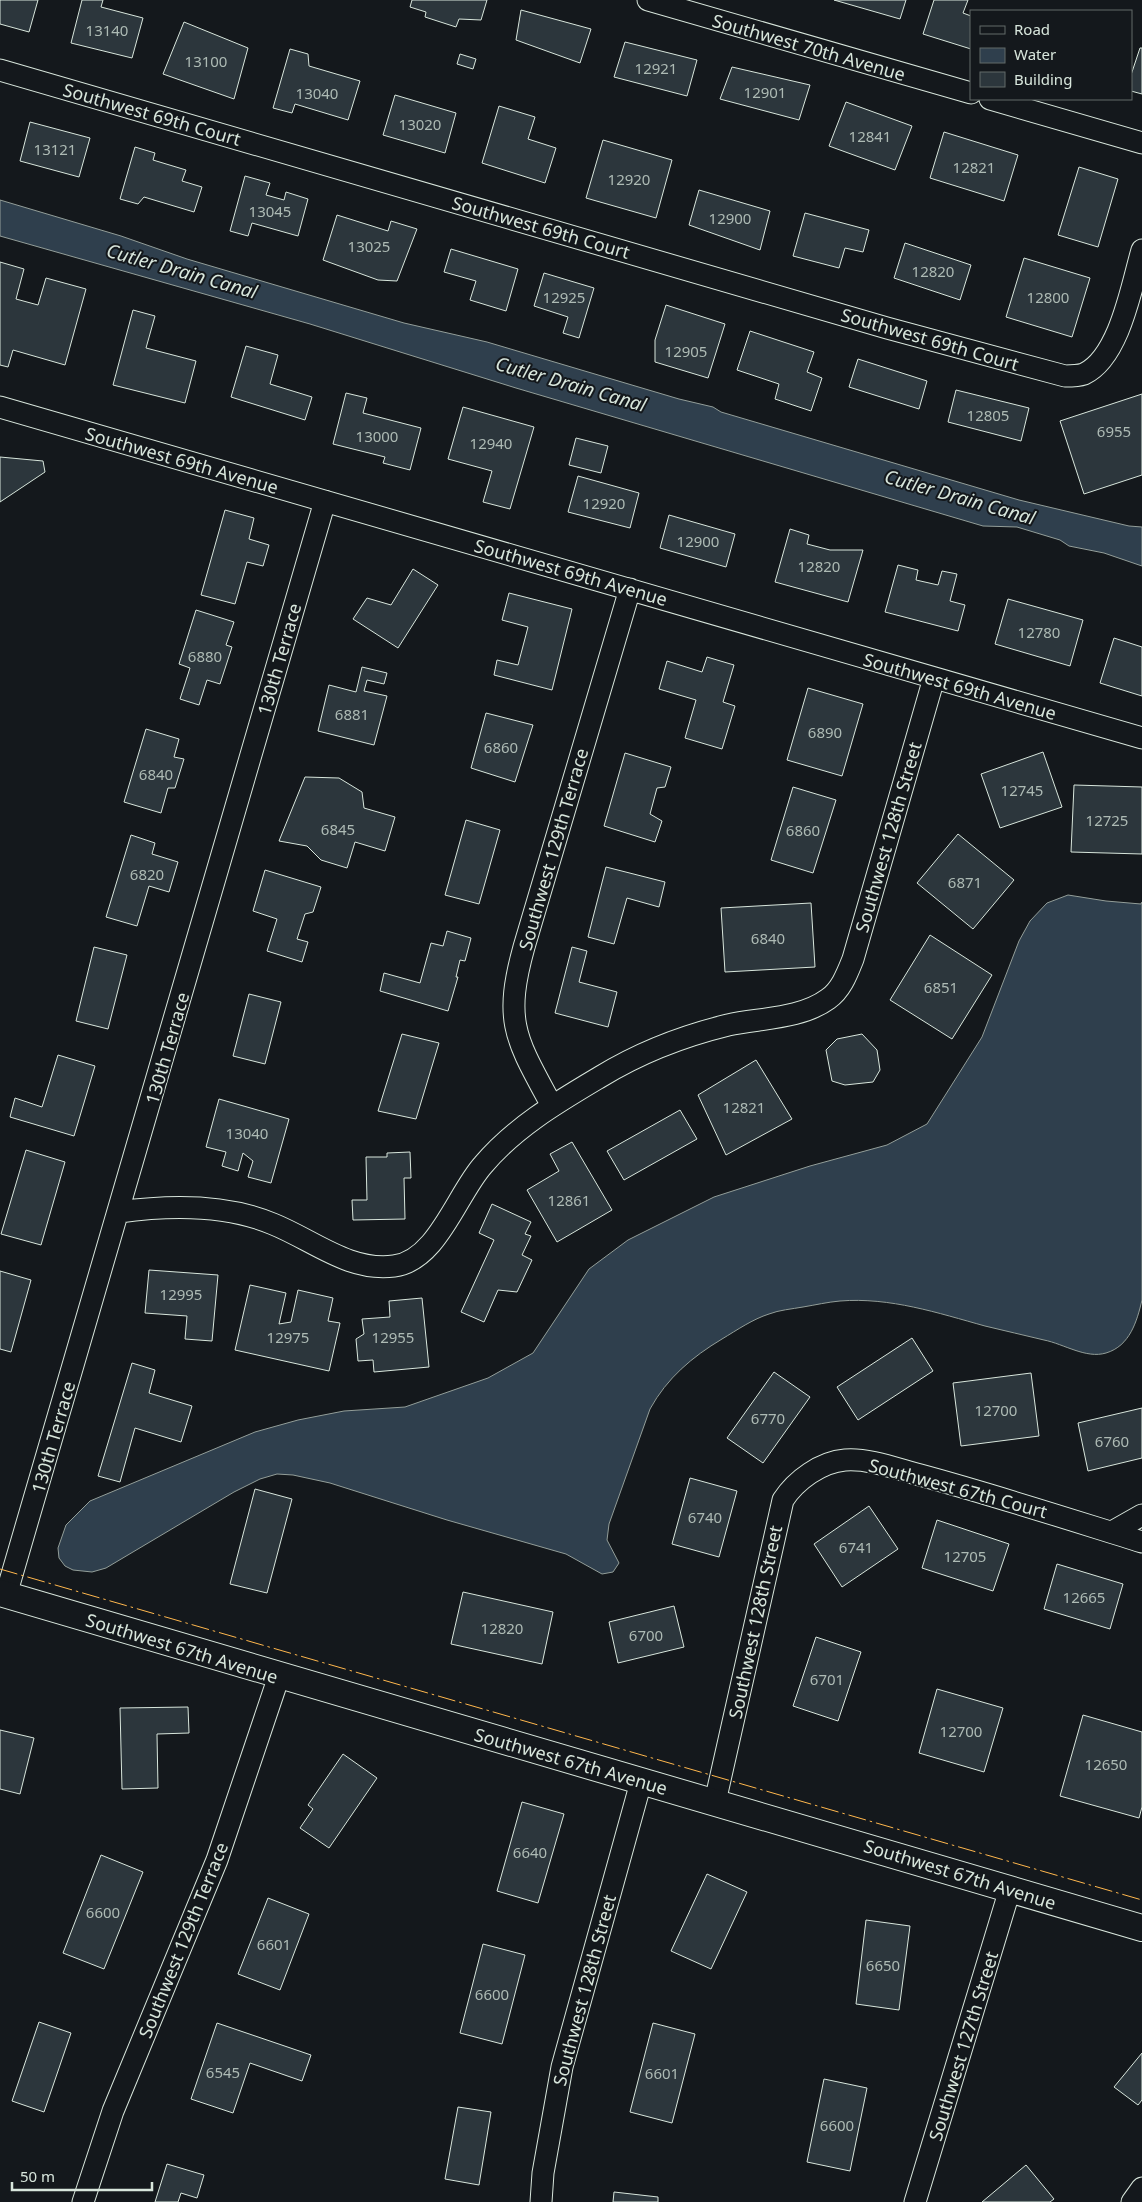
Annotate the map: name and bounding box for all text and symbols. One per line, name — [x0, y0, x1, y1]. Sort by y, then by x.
street label: Southwest 70th Avenue — [710, 8, 908, 86]
legend — [970, 10, 1132, 100]
text: Road — [1014, 19, 1050, 39]
house number: 13140 — [86, 20, 128, 40]
text: Water — [1014, 44, 1056, 64]
house number: 13100 — [185, 51, 227, 71]
house number: 12921 — [635, 58, 677, 78]
text: Building — [1014, 69, 1072, 89]
street label: Southwest 69th Court — [60, 77, 244, 151]
house number: 12901 — [744, 82, 786, 102]
house number: 13040 — [296, 83, 338, 103]
house number: 13020 — [399, 114, 441, 134]
house number: 12841 — [849, 126, 891, 146]
house number: 13121 — [34, 139, 76, 159]
house number: 12821 — [953, 157, 995, 177]
house number: 12920 — [608, 169, 650, 189]
street label: Southwest 69th Court — [449, 190, 633, 264]
house number: 13045 — [249, 201, 291, 221]
house number: 12900 — [709, 208, 751, 228]
house number: 13025 — [348, 236, 390, 256]
water label: Cutler Drain Canal — [104, 237, 261, 305]
house number: 12820 — [912, 261, 954, 281]
house number: 12925 — [543, 287, 585, 307]
house number: 12800 — [1027, 287, 1069, 307]
street label: Southwest 69th Court — [838, 302, 1022, 376]
house number: 12905 — [665, 341, 707, 361]
water label: Cutler Drain Canal — [493, 350, 650, 418]
house number: 12805 — [967, 405, 1009, 425]
street label: Southwest 69th Avenue — [83, 421, 281, 499]
house number: 6955 — [1097, 421, 1131, 441]
house number: 13000 — [356, 426, 398, 446]
house number: 12940 — [470, 433, 512, 453]
water label: Cutler Drain Canal — [882, 463, 1039, 531]
house number: 12920 — [583, 493, 625, 513]
house number: 12900 — [677, 531, 719, 551]
street label: Southwest 69th Avenue — [472, 533, 670, 611]
house number: 12820 — [798, 556, 840, 576]
street label: 130th Terrace — [252, 600, 306, 718]
house number: 12780 — [1018, 622, 1060, 642]
house number: 6880 — [188, 646, 222, 666]
street label: Southwest 69th Avenue — [861, 647, 1059, 725]
house number: 6881 — [335, 704, 369, 724]
house number: 6890 — [808, 722, 842, 742]
house number: 6860 — [484, 737, 518, 757]
street label: Southwest 128th Street — [849, 739, 927, 935]
street label: Southwest 129th Terrace — [513, 745, 593, 953]
house number: 6840 — [139, 764, 173, 784]
house number: 12745 — [1001, 780, 1043, 800]
house number: 12725 — [1086, 810, 1128, 830]
house number: 6845 — [321, 819, 355, 839]
house number: 6860 — [786, 820, 820, 840]
house number: 6820 — [130, 864, 164, 884]
house number: 6871 — [948, 872, 982, 892]
house number: 6840 — [751, 928, 785, 948]
house number: 6851 — [924, 977, 958, 997]
street label: 130th Terrace — [140, 989, 194, 1107]
house number: 12821 — [723, 1097, 765, 1117]
house number: 13040 — [226, 1123, 268, 1143]
house number: 12861 — [548, 1190, 590, 1210]
house number: 12995 — [160, 1284, 202, 1304]
house number: 12975 — [267, 1327, 309, 1347]
house number: 12955 — [372, 1327, 414, 1347]
street label: 130th Terrace — [26, 1378, 80, 1496]
house number: 12700 — [975, 1400, 1017, 1420]
house number: 6770 — [751, 1408, 785, 1428]
house number: 6760 — [1095, 1431, 1129, 1451]
street label: Southwest 67th Court — [866, 1453, 1050, 1524]
house number: 6740 — [688, 1507, 722, 1527]
street label: Southwest 128th Street — [723, 1523, 787, 1721]
house number: 6741 — [839, 1537, 873, 1557]
house number: 12705 — [944, 1546, 986, 1566]
house number: 12665 — [1063, 1587, 1105, 1607]
street label: Southwest 67th Avenue — [83, 1607, 281, 1689]
house number: 12820 — [481, 1618, 523, 1638]
house number: 6700 — [629, 1625, 663, 1645]
house number: 6701 — [810, 1669, 844, 1689]
house number: 12700 — [940, 1721, 982, 1741]
street label: Southwest 67th Avenue — [472, 1722, 670, 1800]
house number: 12650 — [1085, 1754, 1127, 1774]
street label: Southwest 67th Avenue — [861, 1833, 1059, 1915]
street label: Southwest 129th Terrace — [133, 1839, 233, 2041]
house number: 6640 — [513, 1842, 547, 1862]
street label: Southwest 128th Street — [547, 1891, 621, 2088]
house number: 6600 — [86, 1902, 120, 1922]
house number: 6601 — [257, 1934, 291, 1954]
street label: Southwest 127th Street — [923, 1948, 1003, 2144]
house number: 6650 — [866, 1955, 900, 1975]
house number: 6600 — [475, 1984, 509, 2004]
house number: 6545 — [206, 2062, 240, 2082]
house number: 6601 — [645, 2063, 679, 2083]
house number: 6600 — [820, 2115, 854, 2135]
scale bar — [12, 2160, 152, 2192]
text: 50 m — [20, 2166, 55, 2186]

